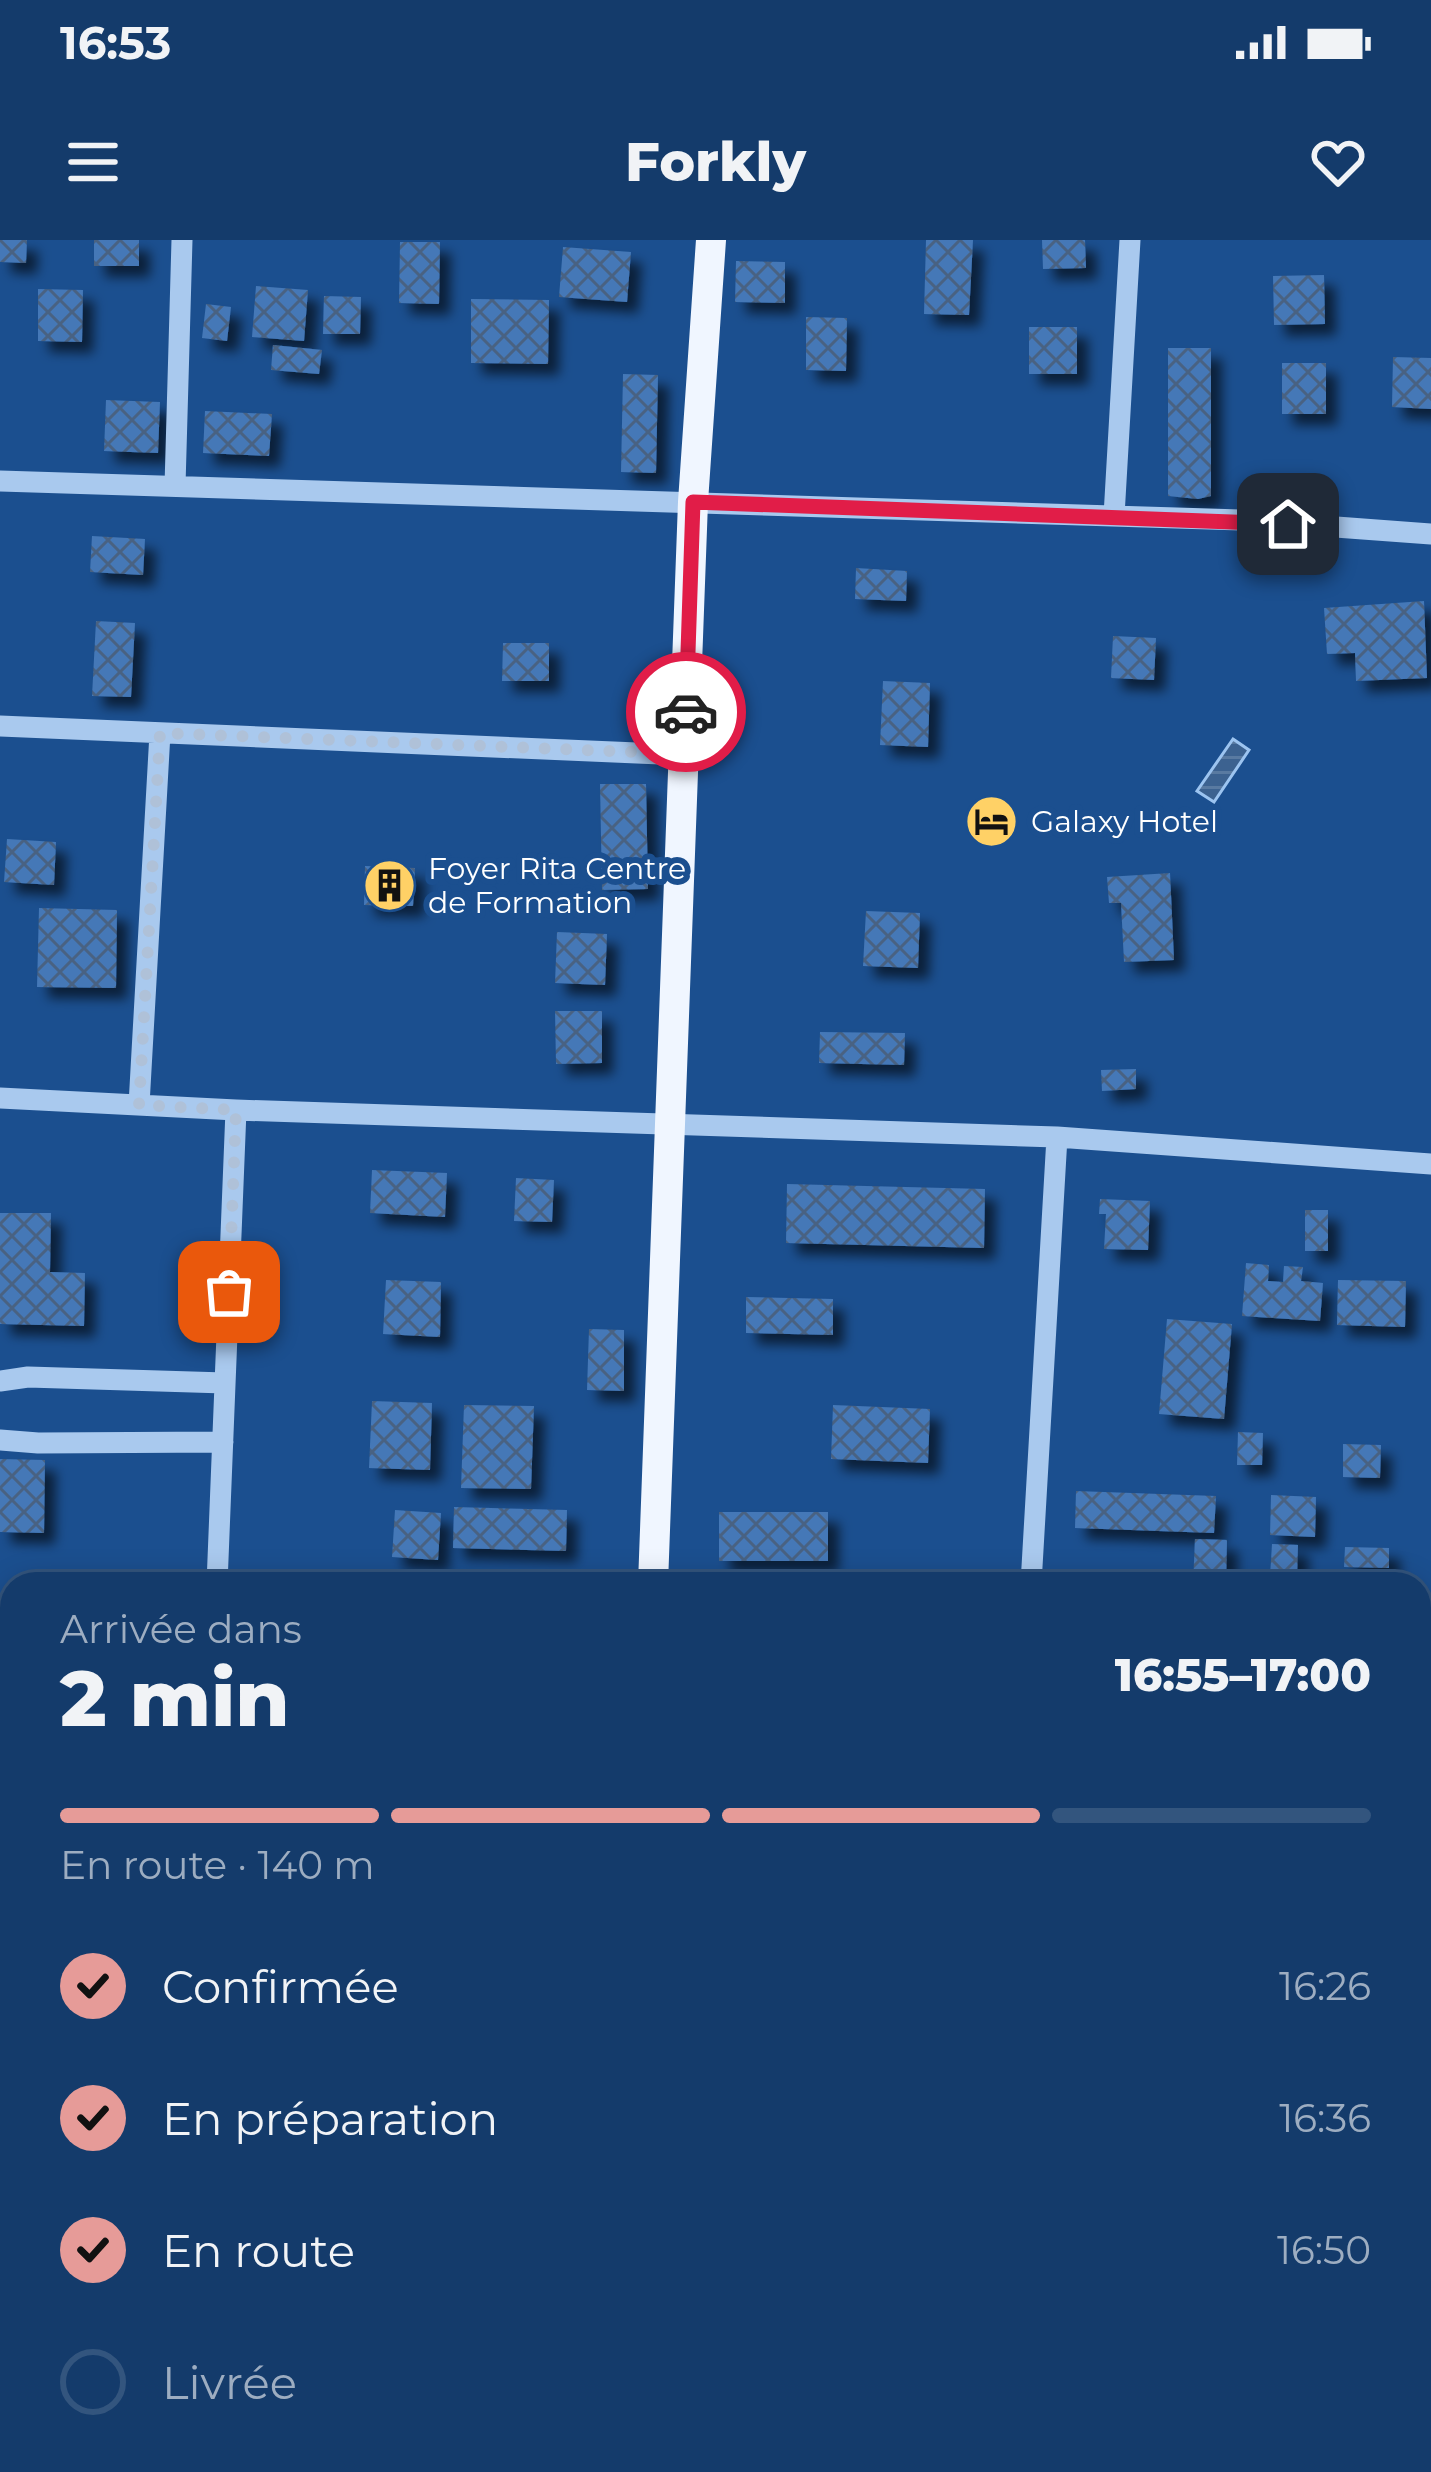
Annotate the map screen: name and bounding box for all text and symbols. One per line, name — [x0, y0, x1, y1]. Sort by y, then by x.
text: 16:53 — [60, 15, 171, 70]
icon: menu — [60, 129, 126, 195]
text: Forkly — [625, 129, 806, 195]
icon: heart — [1305, 129, 1371, 195]
pin — [1237, 473, 1339, 575]
icon: home — [1255, 491, 1321, 557]
courier — [626, 652, 746, 772]
icon: car — [653, 679, 719, 745]
hotel icon: Galaxy Hotel — [964, 794, 1020, 850]
place label: Galaxy Hotel — [1031, 803, 1218, 840]
place label: Foyer Rita Centre de Formation — [428, 850, 686, 921]
building icon: Foyer Rita Centre de Formation — [361, 858, 417, 914]
pin — [178, 1241, 280, 1343]
icon: bag — [196, 1259, 262, 1325]
text: Arrivée dans — [60, 1605, 302, 1653]
text: 16:55–17:00 — [1115, 1647, 1371, 1702]
text: 2 min — [60, 1650, 290, 1746]
text: En route · 140 m — [60, 1841, 375, 1889]
icon: check — [60, 1953, 126, 2019]
text: Confirmée — [162, 1959, 399, 2014]
text: 16:26 — [1279, 1962, 1371, 2010]
icon: check — [60, 2085, 126, 2151]
text: En préparation — [162, 2091, 498, 2146]
text: 16:36 — [1279, 2094, 1371, 2142]
icon: check — [60, 2217, 126, 2283]
text: En route — [162, 2223, 355, 2278]
text: 16:50 — [1277, 2226, 1371, 2274]
text: Livrée — [162, 2355, 297, 2410]

